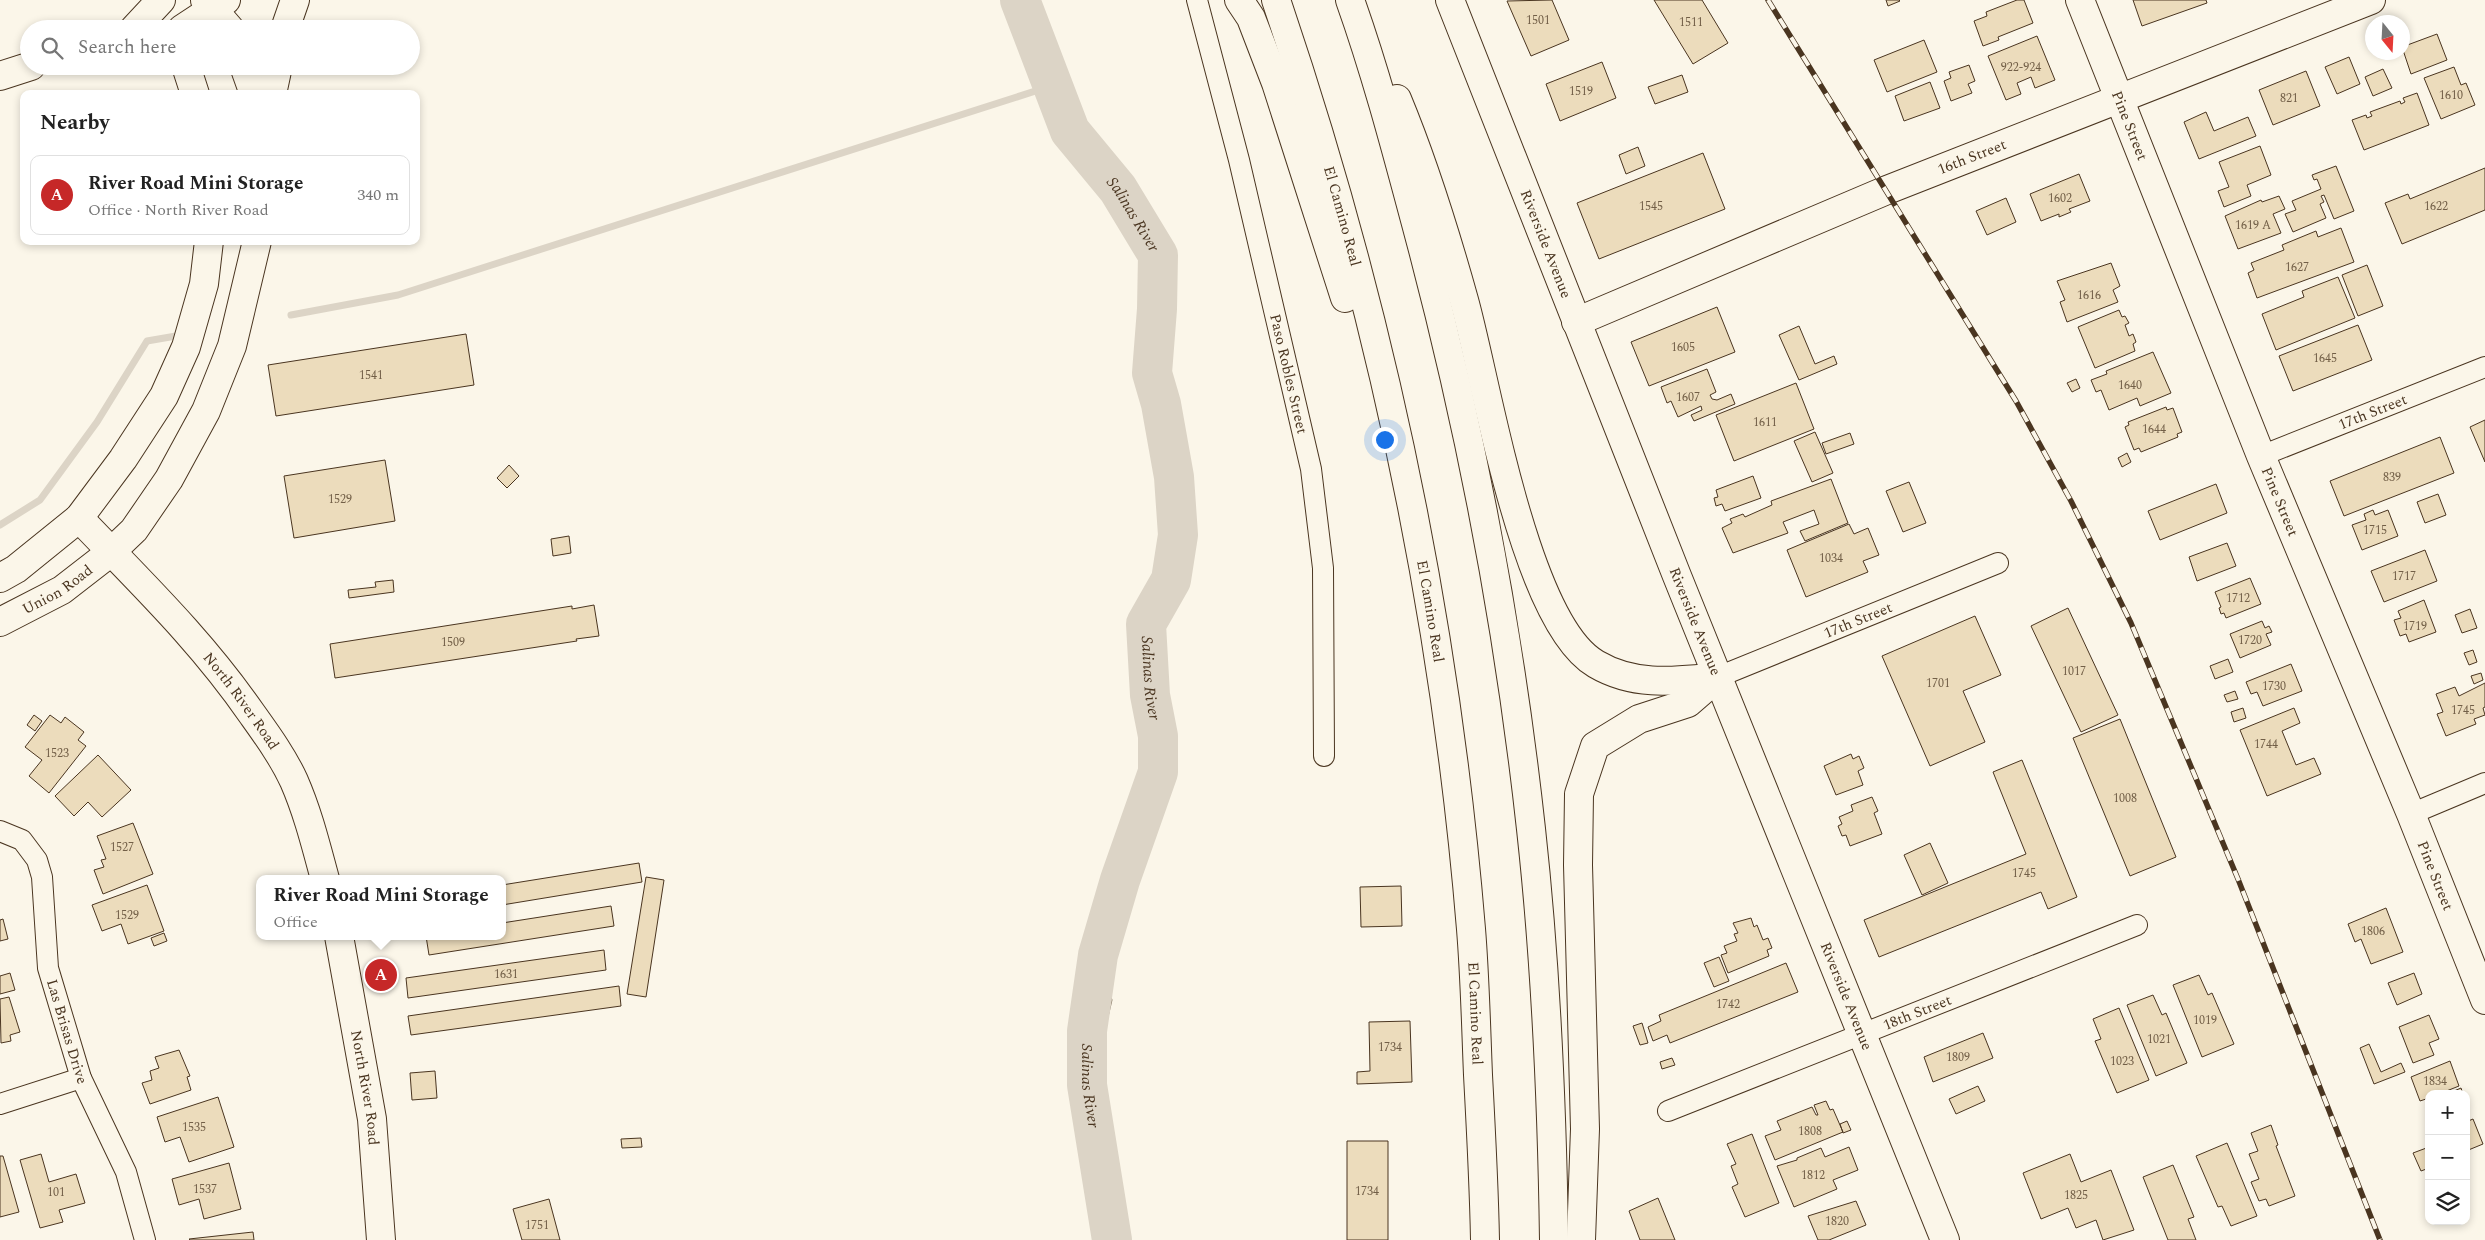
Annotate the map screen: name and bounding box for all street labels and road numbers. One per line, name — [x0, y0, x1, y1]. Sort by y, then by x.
street label: Pine Street — [2106, 87, 2154, 164]
street label: 16th Street — [1934, 133, 2010, 181]
street label: El Camino Real — [1317, 163, 1367, 269]
street label: Riverside Avenue — [1514, 186, 1578, 302]
street label: Paso Robles Street — [1264, 311, 1314, 436]
street label: 17th Street — [2335, 388, 2410, 436]
street label: Pine Street — [2255, 463, 2305, 540]
street label: El Camino Real — [1411, 558, 1451, 664]
street label: Union Road — [18, 559, 98, 620]
street label: Riverside Avenue — [1663, 564, 1728, 679]
street label: 17th Street — [1820, 596, 1896, 644]
street label: North River Road — [198, 647, 285, 754]
street label: Pine Street — [2411, 837, 2460, 914]
street label: Riverside Avenue — [1814, 938, 1879, 1054]
street label: El Camino Real — [1462, 961, 1489, 1065]
street label: Las Brisas Drive — [40, 976, 94, 1088]
street label: 18th Street — [1879, 988, 1955, 1036]
street label: North River Road — [345, 1028, 385, 1146]

